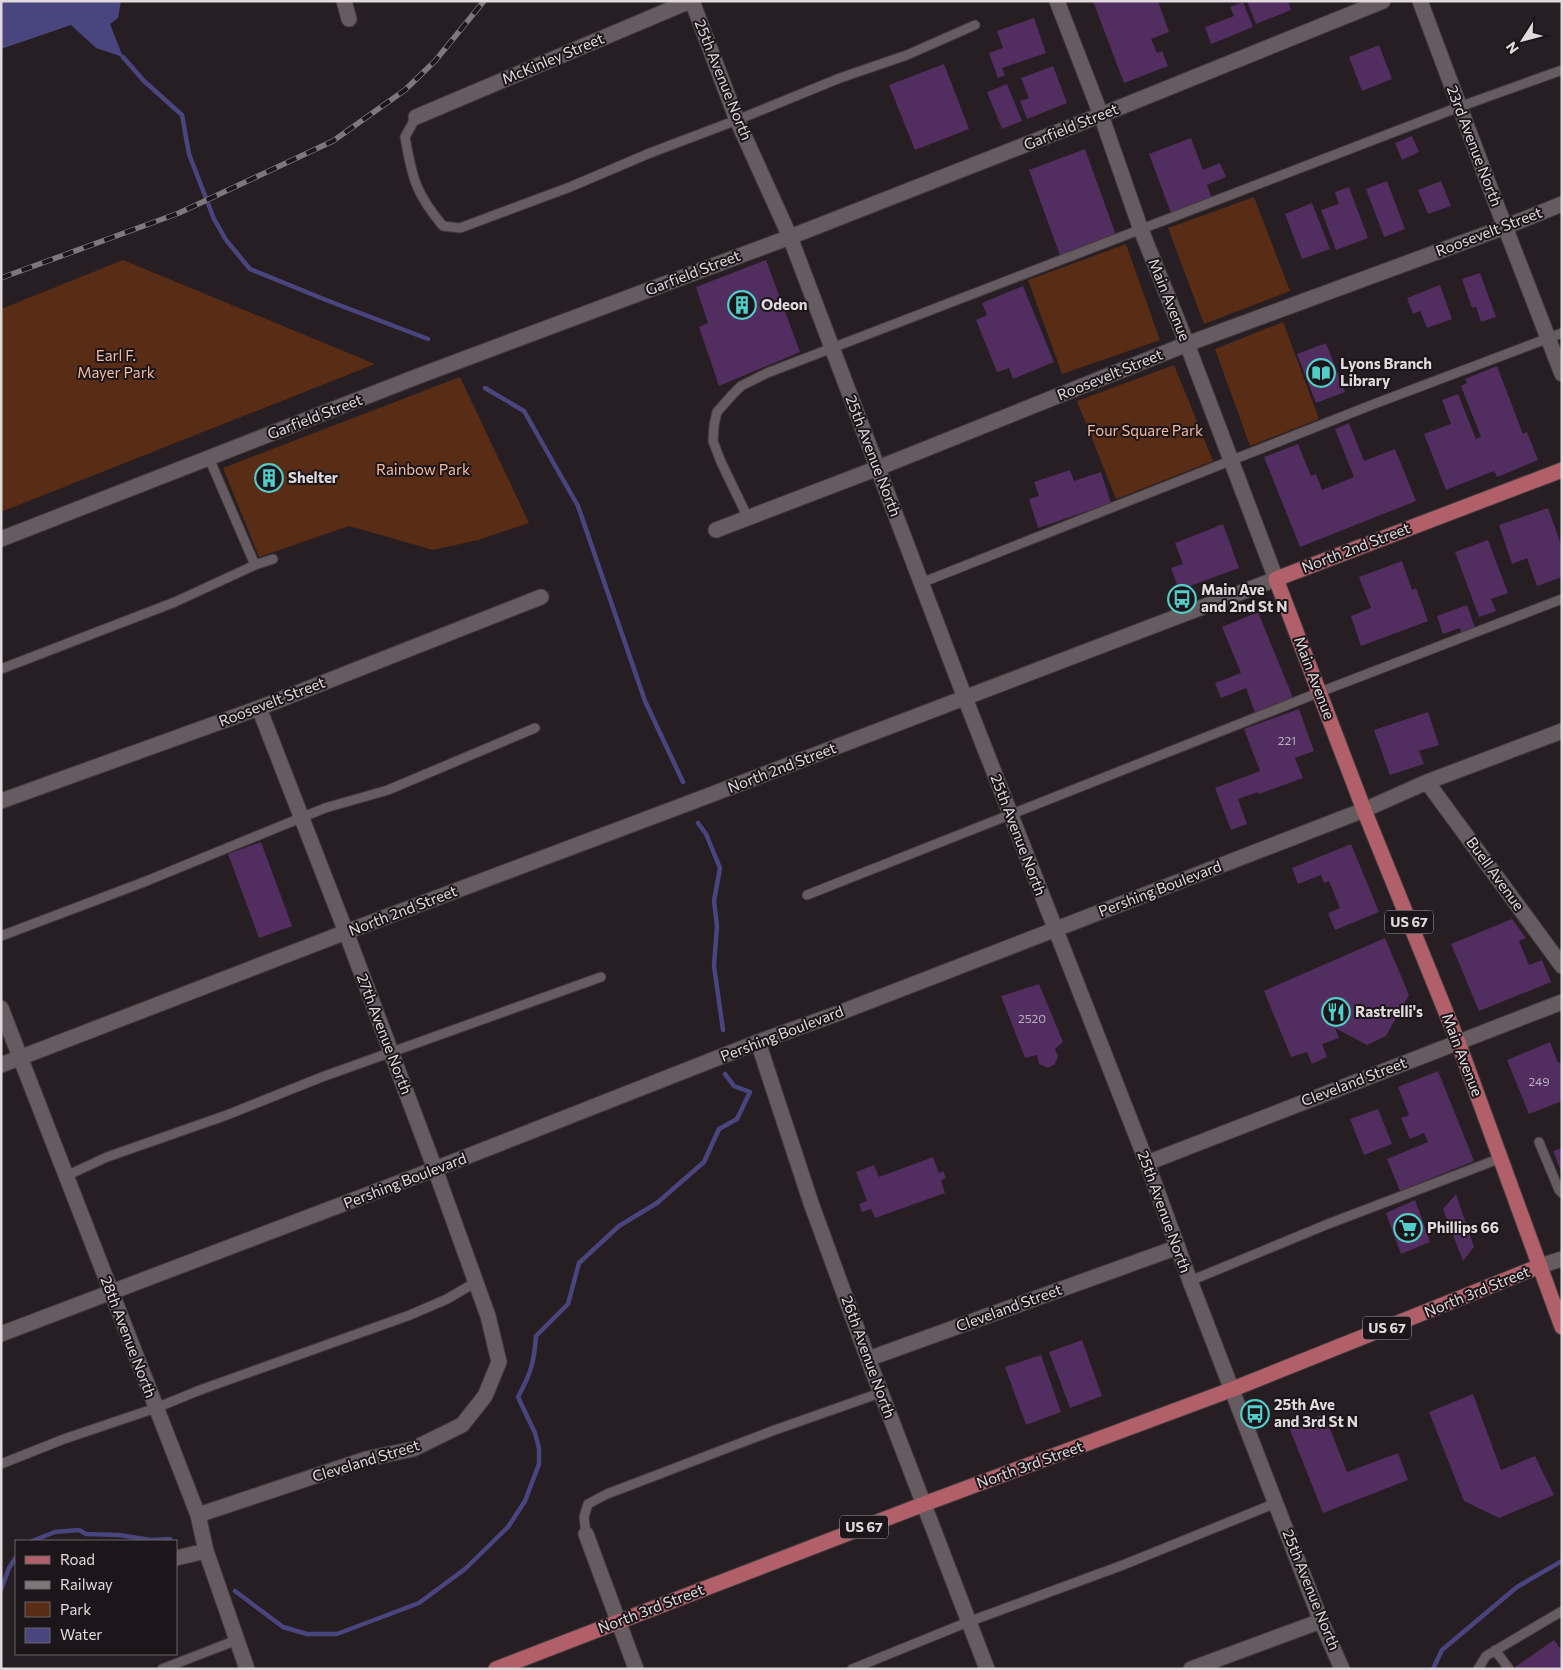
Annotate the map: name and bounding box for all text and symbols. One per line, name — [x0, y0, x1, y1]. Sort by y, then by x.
north arrow — [1498, 15, 1548, 65]
street label: 25th Avenue North — [692, 17, 756, 143]
street label: McKinley Street — [499, 29, 606, 88]
text: N — [1502, 39, 1522, 57]
street label: 23rd Avenue North — [1444, 83, 1506, 209]
street label: Garfield Street — [1021, 99, 1120, 153]
street label: Roosevelt Street — [1433, 203, 1544, 260]
street label: Garfield Street — [643, 246, 743, 298]
street label: Main Avenue — [1145, 256, 1195, 344]
building icon: Odeon — [727, 290, 757, 320]
place label: Odeon — [761, 295, 808, 313]
street label: Roosevelt Street — [1054, 345, 1165, 403]
park label: Earl F. Mayer Park — [77, 346, 155, 381]
place label: Lyons Branch Library — [1340, 354, 1432, 389]
library icon: Lyons Branch Library — [1306, 358, 1336, 388]
street label: Garfield Street — [265, 390, 365, 442]
street label: 25th Avenue North — [843, 392, 905, 519]
park label: Four Square Park — [1087, 421, 1203, 439]
park label: Rainbow Park — [376, 460, 470, 478]
building icon: Shelter — [254, 463, 284, 493]
place label: Shelter — [288, 468, 338, 486]
street label: North 2nd Street — [1299, 518, 1412, 576]
place label: Main Ave and 2nd St N — [1201, 580, 1287, 615]
bus stop icon: Main Ave and 2nd St N — [1167, 584, 1197, 614]
street label: Main Avenue — [1291, 634, 1339, 722]
street label: Roosevelt Street — [216, 673, 327, 730]
house number: 221 — [1278, 733, 1296, 747]
street label: North 2nd Street — [725, 738, 838, 796]
street label: 25th Avenue North — [988, 771, 1050, 898]
street label: Buell Avenue — [1463, 833, 1529, 914]
street label: Pershing Boulevard — [1096, 856, 1224, 920]
street label: North 2nd Street — [346, 881, 459, 939]
road number: US 67 — [1385, 910, 1433, 934]
street label: 27th Avenue North — [354, 971, 416, 1096]
restaurant icon: Rastrelli's — [1321, 997, 1351, 1027]
street label: Pershing Boulevard — [718, 1001, 846, 1065]
place label: Rastrelli's — [1355, 1002, 1423, 1020]
house number: 2520 — [1018, 1011, 1046, 1025]
street label: Main Avenue — [1439, 1011, 1487, 1099]
street label: Cleveland Street — [1298, 1053, 1409, 1109]
house number: 249 — [1529, 1074, 1549, 1088]
street label: Pershing Boulevard — [341, 1148, 469, 1212]
street label: 25th Avenue North — [1135, 1148, 1195, 1275]
supermarket icon: Phillips 66 — [1393, 1213, 1423, 1243]
place label: Phillips 66 — [1427, 1218, 1499, 1236]
street label: North 3rd Street — [1421, 1262, 1532, 1320]
street label: 28th Avenue North — [97, 1273, 160, 1400]
street label: Cleveland Street — [953, 1280, 1064, 1335]
street label: 26th Avenue North — [838, 1293, 899, 1420]
road number: US 67 — [1363, 1316, 1411, 1340]
place label: 25th Ave and 3rd St N — [1274, 1395, 1358, 1430]
bus stop icon: 25th Ave and 3rd St N — [1240, 1399, 1270, 1429]
street label: Cleveland Street — [310, 1435, 422, 1485]
street label: North 3rd Street — [974, 1436, 1085, 1492]
road number: US 67 — [840, 1515, 888, 1538]
street label: 25th Avenue North — [1280, 1527, 1344, 1653]
legend — [15, 1540, 178, 1655]
text: Road — [60, 1550, 95, 1568]
text: Railway — [60, 1575, 113, 1593]
street label: North 3rd Street — [595, 1580, 706, 1637]
text: Park — [60, 1600, 91, 1618]
text: Water — [60, 1625, 102, 1643]

